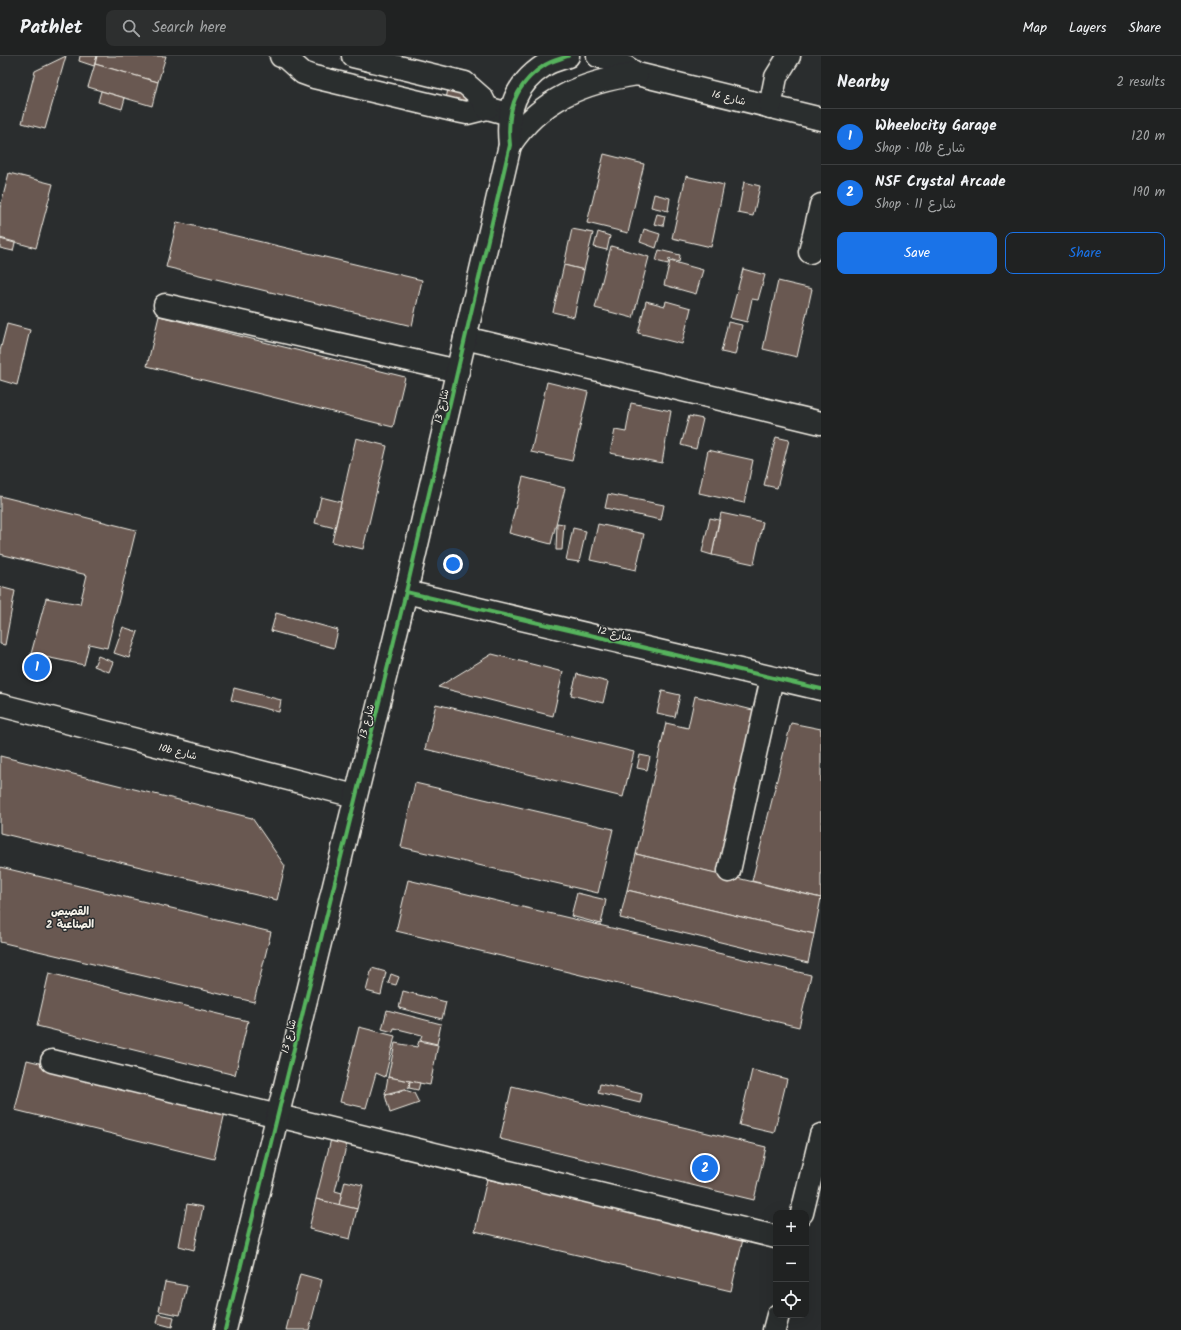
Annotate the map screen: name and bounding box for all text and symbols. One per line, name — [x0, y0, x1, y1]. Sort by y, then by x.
search box — [106, 10, 386, 46]
text: Pathlet — [20, 13, 82, 43]
text: Search here — [152, 16, 226, 40]
icon: search — [120, 17, 142, 39]
text: Map — [1023, 17, 1047, 39]
text: Layers — [1069, 17, 1107, 39]
text: Share — [1129, 17, 1161, 39]
text: Nearby — [837, 69, 889, 96]
text: 2 results — [1117, 72, 1165, 93]
street label: شارع 16 — [710, 86, 748, 110]
text: Wheelocity Garage — [875, 114, 997, 138]
text: 1 — [848, 126, 852, 147]
text: 120 m — [1131, 126, 1165, 147]
text: Shop · 10b شارع — [875, 138, 965, 159]
text: NSF Crystal Arcade — [875, 170, 1006, 194]
text: 2 — [846, 182, 854, 203]
text: 190 m — [1133, 182, 1165, 203]
text: Shop · شارع 11 — [875, 194, 956, 215]
button: Save — [837, 232, 997, 274]
button: Share — [1005, 232, 1165, 274]
street label: شارع 13 — [430, 387, 454, 425]
your location — [443, 554, 463, 574]
street label: شارع 12 — [596, 622, 634, 646]
pin: 1 — [24, 652, 50, 682]
street label: شارع 13 — [355, 702, 379, 740]
street label: 10b شارع — [157, 739, 199, 765]
district label: القصيص الصناعية 2 — [46, 903, 94, 934]
street label: شارع 13 — [277, 1017, 301, 1055]
pin: 2 — [692, 1153, 718, 1183]
map controls — [773, 1210, 809, 1318]
button: + — [773, 1210, 809, 1246]
button: − — [773, 1246, 809, 1282]
button: locate — [773, 1282, 809, 1318]

